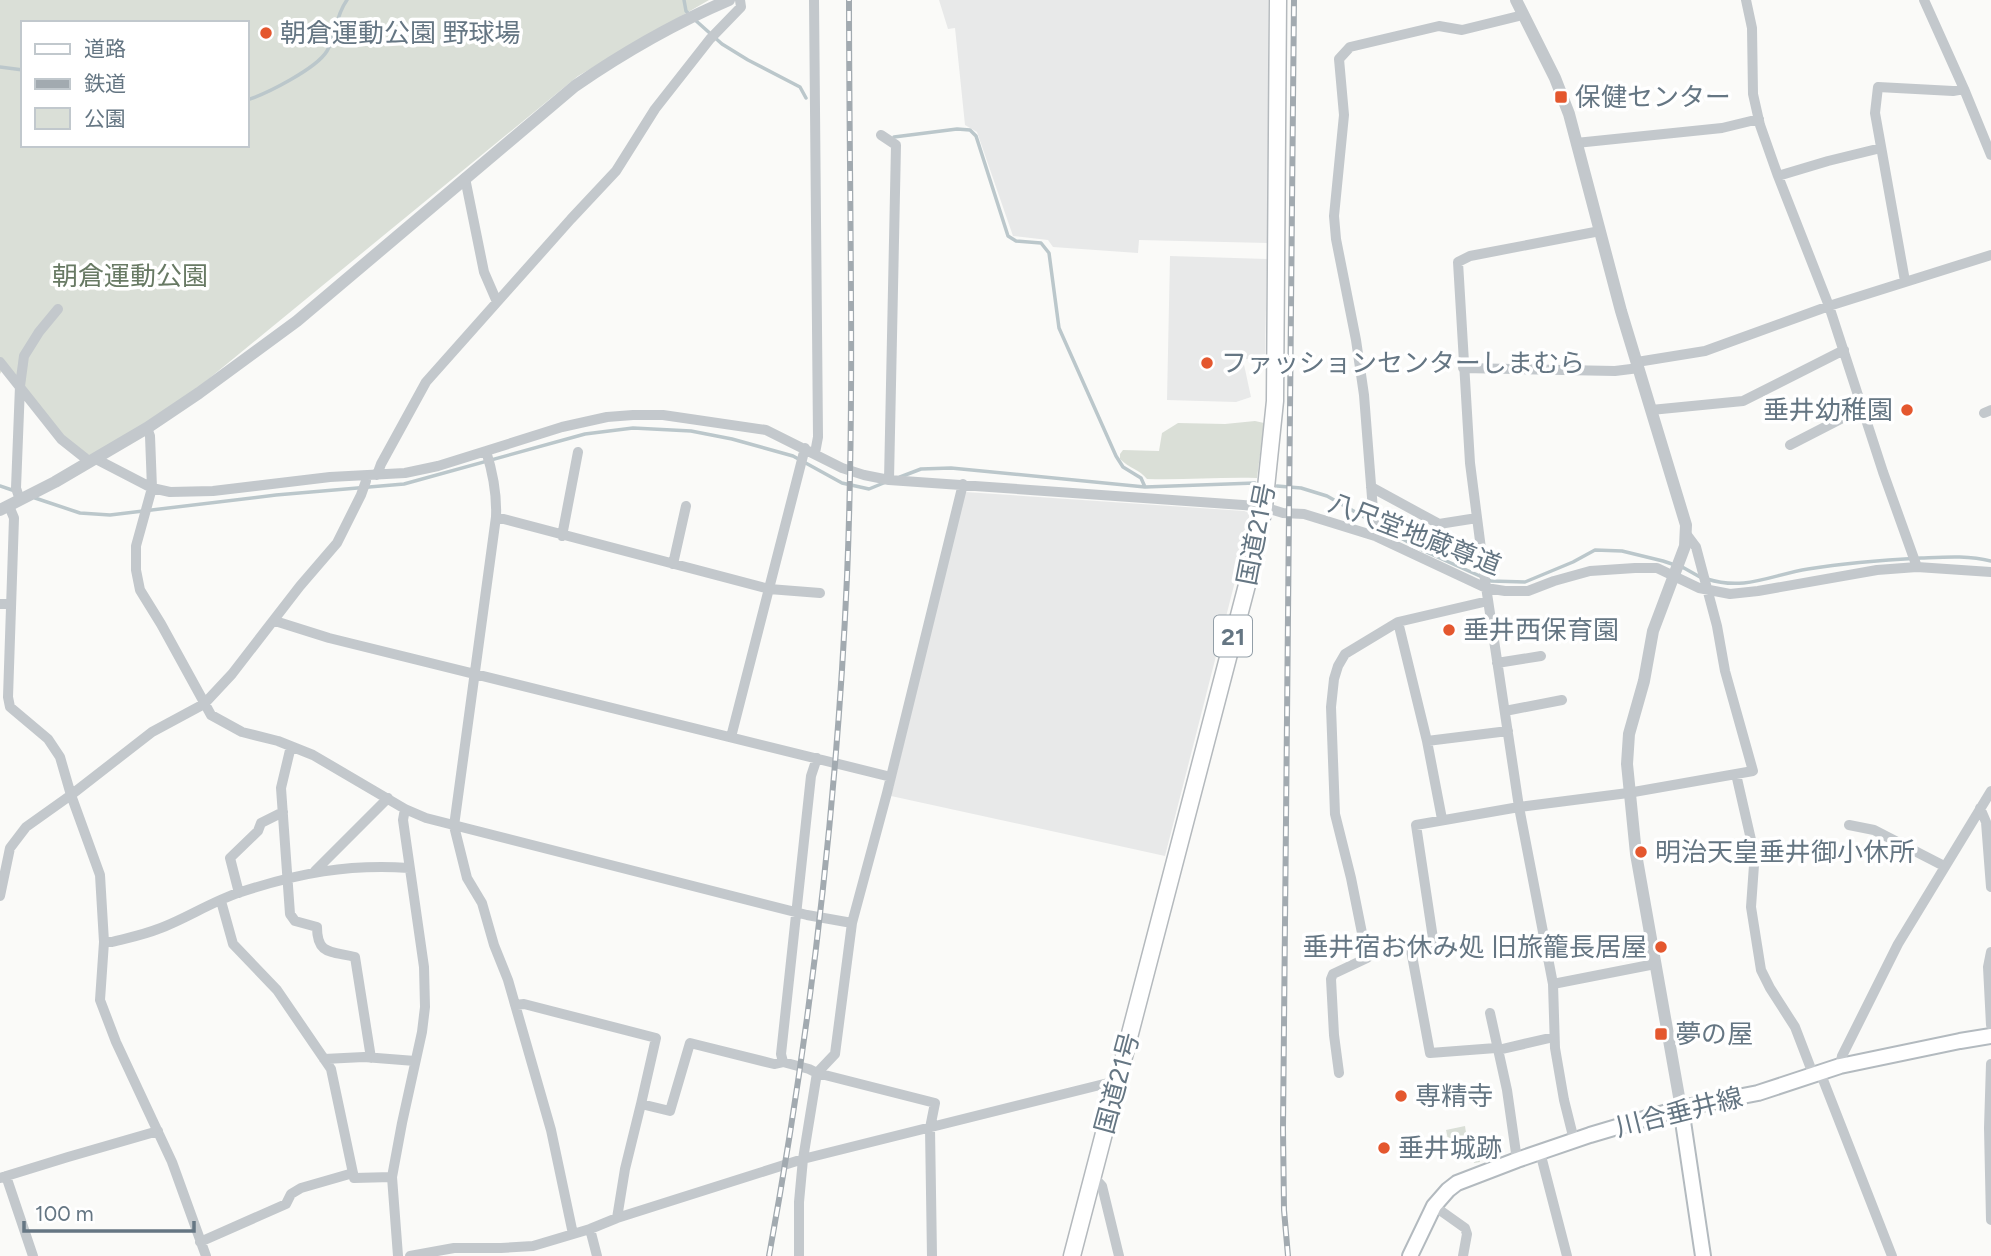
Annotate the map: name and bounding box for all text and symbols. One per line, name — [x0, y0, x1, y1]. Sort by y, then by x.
place label: 朝倉運動公園 野球場 — [280, 17, 520, 49]
legend — [21, 21, 248, 147]
marker: 朝倉運動公園 野球場 — [258, 25, 274, 41]
text: 道路 — [84, 36, 126, 61]
text: 鉄道 — [84, 71, 126, 96]
place label: 保健センター — [1575, 81, 1731, 113]
marker: 保健センター — [1553, 89, 1569, 105]
text: 公園 — [84, 106, 126, 131]
park label: 朝倉運動公園 — [52, 260, 208, 292]
place label: ファッションセンターしまむら — [1221, 347, 1585, 379]
marker: ファッションセンターしまむら — [1199, 355, 1215, 371]
place label: 垂井幼稚園 — [1763, 394, 1893, 426]
marker: 垂井幼稚園 — [1899, 402, 1915, 418]
street label: 国道21号 — [1230, 480, 1282, 588]
street label: 八尺堂地蔵尊道 — [1324, 486, 1506, 582]
place label: 垂井西保育園 — [1463, 614, 1619, 646]
road number: 21 — [1214, 616, 1252, 656]
marker: 垂井西保育園 — [1441, 622, 1457, 638]
place label: 明治天皇垂井御小休所 — [1655, 836, 1915, 868]
marker: 明治天皇垂井御小休所 — [1633, 844, 1649, 860]
place label: 垂井宿お休み処 旧旅籠長居屋 — [1303, 931, 1647, 963]
marker: 垂井宿お休み処 旧旅籠長居屋 — [1653, 939, 1669, 955]
place label: 夢の屋 — [1675, 1018, 1753, 1050]
marker: 夢の屋 — [1653, 1026, 1669, 1042]
street label: 国道21号 — [1088, 1029, 1146, 1137]
place label: 専精寺 — [1415, 1080, 1493, 1112]
street label: 川合垂井線 — [1612, 1081, 1746, 1143]
marker: 専精寺 — [1393, 1088, 1409, 1104]
place label: 垂井城跡 — [1398, 1132, 1502, 1164]
marker: 垂井城跡 — [1376, 1140, 1392, 1156]
scale bar — [24, 1190, 194, 1234]
text: 100 m — [35, 1201, 94, 1226]

